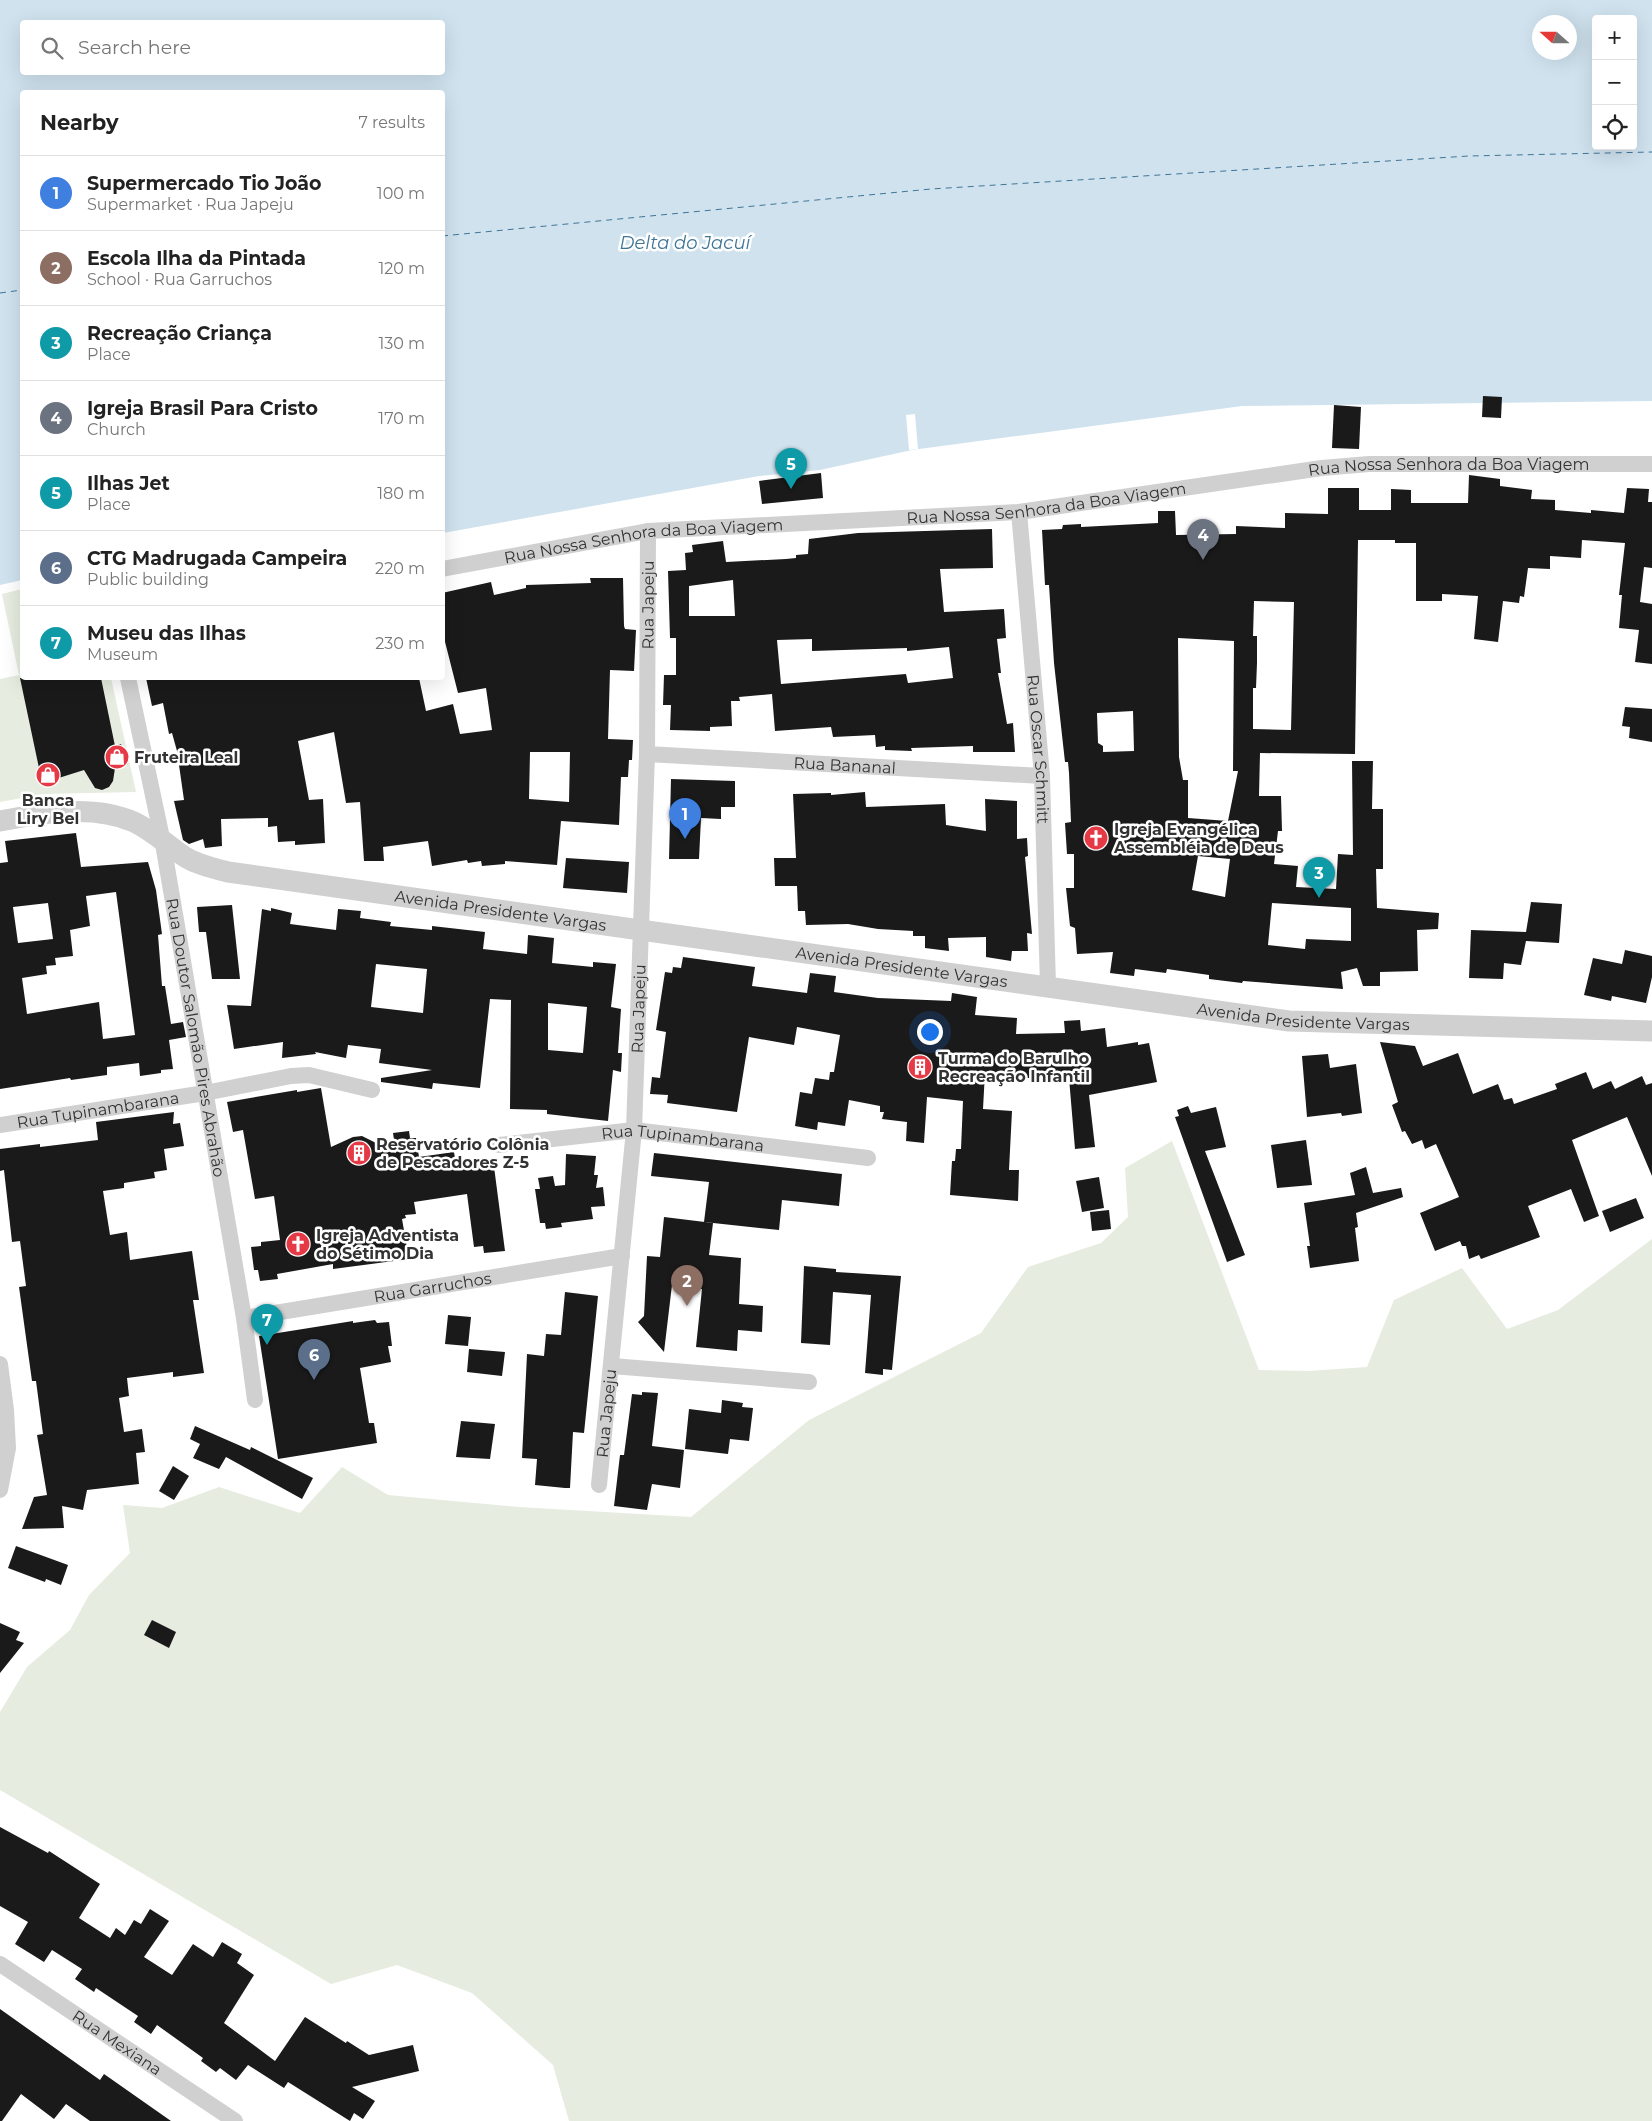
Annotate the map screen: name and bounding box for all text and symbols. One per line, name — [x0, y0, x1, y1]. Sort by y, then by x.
north arrow — [1532, 15, 1577, 60]
map controls — [1592, 15, 1637, 150]
button: + — [1592, 15, 1637, 60]
search box — [20, 20, 445, 75]
icon: search — [38, 34, 66, 62]
text: Search here — [78, 36, 191, 59]
button: − — [1592, 60, 1637, 105]
button: locate — [1592, 105, 1637, 150]
text: Nearby — [40, 110, 119, 135]
text: 7 results — [358, 113, 425, 132]
text: Supermercado Tio João — [87, 172, 322, 195]
text: 1 — [53, 184, 59, 203]
text: 100 m — [377, 184, 425, 203]
text: Supermarket · Rua Japeju — [87, 195, 294, 214]
water label: Delta do Jacuí — [620, 232, 753, 254]
text: Escola Ilha da Pintada — [87, 247, 306, 270]
text: 2 — [51, 259, 61, 278]
text: 120 m — [378, 259, 425, 278]
text: School · Rua Garruchos — [87, 270, 272, 289]
text: Recreação Criança — [87, 322, 272, 345]
text: 3 — [51, 334, 61, 353]
text: 130 m — [378, 334, 425, 353]
text: Place — [87, 345, 131, 364]
text: Igreja Brasil Para Cristo — [87, 397, 318, 420]
text: 4 — [50, 409, 62, 428]
text: 170 m — [378, 409, 425, 428]
text: Church — [87, 420, 146, 439]
pin: 5 — [775, 448, 807, 489]
street label: Rua Nossa Senhora da Boa Viagem — [1307, 455, 1589, 479]
text: Ilhas Jet — [87, 472, 170, 495]
street label: Rua Nossa Senhora da Boa Viagem — [906, 478, 1187, 527]
text: 5 — [51, 484, 61, 503]
text: 180 m — [377, 484, 425, 503]
text: Place — [87, 495, 131, 514]
street label: Rua Nossa Senhora da Boa Viagem — [502, 515, 784, 567]
pin: 4 — [1187, 519, 1219, 560]
text: CTG Madrugada Campeira — [87, 547, 347, 570]
text: 6 — [51, 559, 61, 578]
text: 220 m — [375, 559, 425, 578]
street label: Rua Japeju — [638, 560, 657, 650]
text: Public building — [87, 570, 209, 589]
text: Museu das Ilhas — [87, 622, 246, 645]
text: 7 — [51, 634, 61, 653]
text: 230 m — [375, 634, 425, 653]
text: Museum — [87, 645, 158, 664]
street label: Rua Oscar Schmitt — [1024, 674, 1053, 825]
shop icon: Fruteira Leal — [104, 744, 130, 770]
place label: Fruteira Leal — [134, 748, 238, 767]
street label: Rua Bananal — [793, 753, 896, 777]
shop icon: Banca Liry Bel — [35, 762, 61, 788]
place label: Banca Liry Bel — [17, 791, 79, 828]
pin: 1 — [669, 798, 701, 839]
place label: Igreja Evangélica Assembléia de Deus — [1113, 820, 1284, 857]
church icon: Igreja Evangélica Assembléia de Deus — [1083, 825, 1109, 851]
pin: 3 — [1303, 857, 1335, 898]
street label: Avenida Presidente Vargas — [394, 886, 608, 935]
street label: Rua Doutor Salomão Pires Abrahão — [163, 897, 229, 1179]
street label: Avenida Presidente Vargas — [795, 942, 1009, 991]
street label: Rua Japeju — [627, 964, 649, 1054]
street label: Avenida Presidente Vargas — [1196, 999, 1410, 1034]
your location — [917, 1019, 943, 1045]
place label: Turma do Barulho Recreação Infantil — [938, 1049, 1090, 1087]
building icon: Turma do Barulho Recreação Infantil — [907, 1054, 933, 1080]
street label: Rua Tupinambarana — [15, 1088, 180, 1132]
street label: Rua Tupinambarana — [600, 1120, 765, 1155]
place label: Reservatório Colônia de Pescadores Z-5 — [376, 1135, 549, 1172]
building icon: Reservatório Colônia de Pescadores Z-5 — [346, 1140, 372, 1166]
place label: Igreja Adventista do Sétimo Dia — [316, 1226, 459, 1263]
church icon: Igreja Adventista do Sétimo Dia — [285, 1231, 311, 1257]
pin: 2 — [671, 1265, 703, 1306]
street label: Rua Garruchos — [372, 1268, 493, 1306]
pin: 7 — [251, 1304, 283, 1345]
pin: 6 — [298, 1339, 330, 1380]
street label: Rua Japeju — [592, 1368, 620, 1459]
street label: Rua Mexiana — [69, 2006, 165, 2079]

